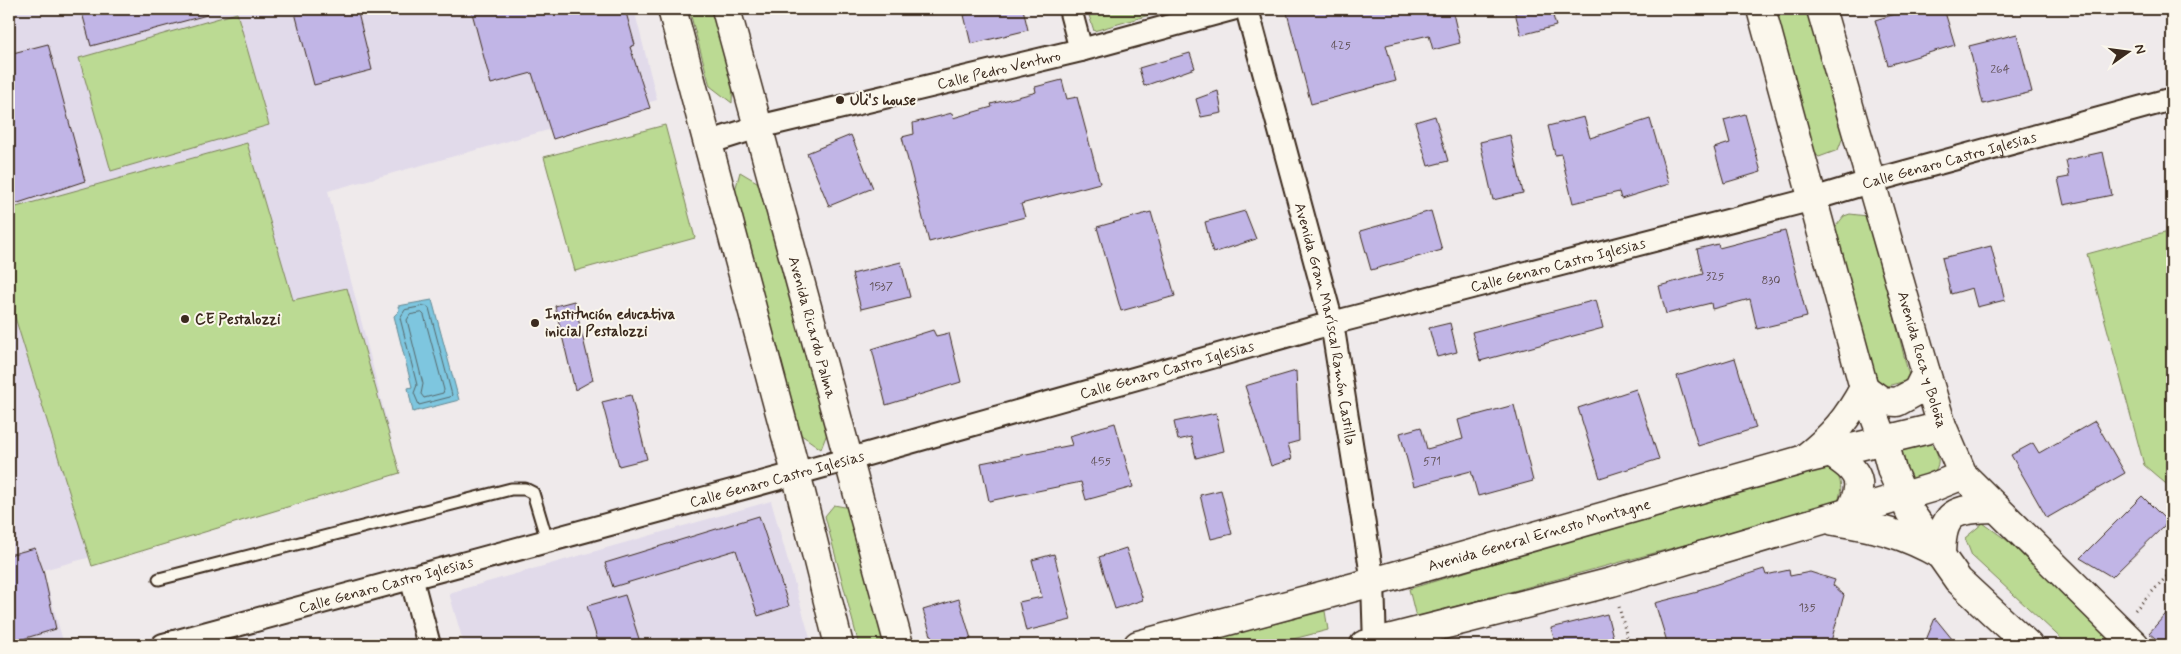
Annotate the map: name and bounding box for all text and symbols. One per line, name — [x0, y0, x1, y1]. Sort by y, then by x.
north arrow — [2104, 28, 2154, 78]
house number: 425 — [1331, 38, 1351, 54]
text: N — [2130, 42, 2150, 56]
street label: Calle Pedro Venturo — [935, 46, 1063, 95]
house number: 264 — [1990, 62, 2010, 78]
place label: Uli's house — [850, 91, 916, 111]
marker: Uli's house — [834, 94, 846, 106]
street label: Calle Genaro Castro Iglesias — [1860, 127, 2039, 195]
street label: Avenida Gran Maríscal Ramón Castilla — [1289, 201, 1360, 447]
street label: Calle Genaro Castro Iglesias — [1469, 233, 1648, 298]
street label: Avenida Ricardo Palma — [783, 254, 841, 402]
house number: 325 — [1706, 269, 1725, 285]
house number: 830 — [1761, 273, 1781, 289]
house number: 1537 — [869, 279, 893, 295]
street label: Avenida Roca y Boloña — [1892, 289, 1951, 431]
place label: Institución educativa inicial Pestalozzi — [545, 305, 676, 342]
place label: CE Pestalozzi — [195, 310, 281, 330]
marker: CE Pestalozzi — [179, 313, 191, 325]
marker: Institución educativa inicial Pestalozzi — [529, 317, 541, 329]
street label: Calle Genaro Castro Iglesias — [1078, 336, 1257, 405]
street label: Calle Genaro Castro Iglesias — [688, 446, 867, 513]
house number: 455 — [1091, 454, 1111, 470]
house number: 571 — [1423, 454, 1441, 470]
street label: Avenida General Ernesto Montagne — [1426, 495, 1653, 577]
street label: Calle Genaro Castro Iglesias — [297, 552, 476, 619]
house number: 135 — [1798, 600, 1816, 616]

